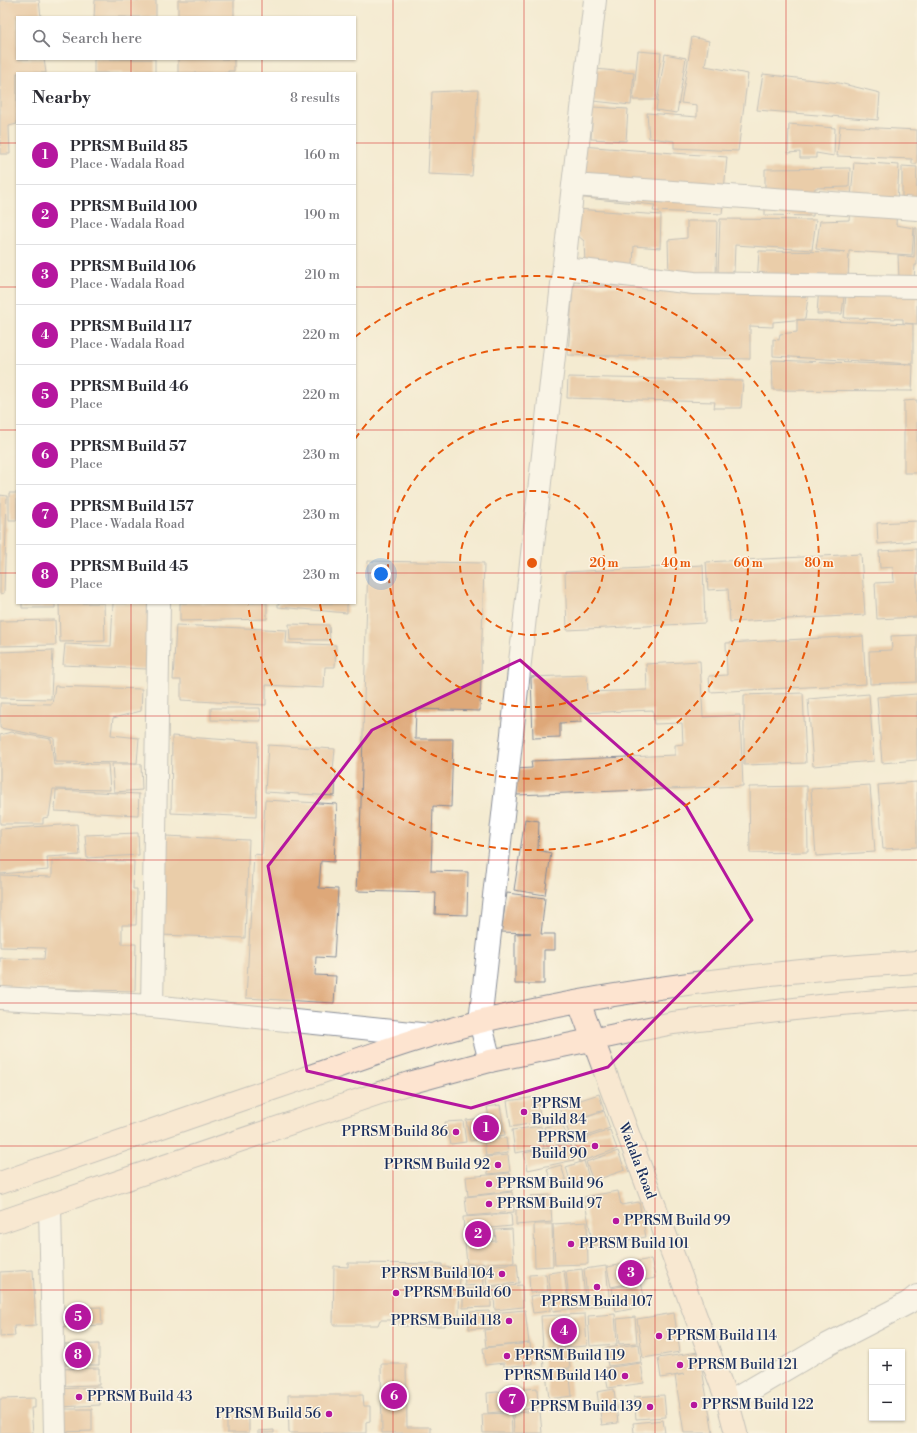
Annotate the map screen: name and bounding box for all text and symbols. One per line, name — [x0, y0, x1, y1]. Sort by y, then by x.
search box — [16, 16, 356, 60]
icon: search — [30, 27, 52, 49]
text: Search here — [62, 29, 142, 48]
text: Nearby — [32, 87, 91, 109]
text: 8 results — [290, 90, 340, 106]
text: PPRSM Build 85 — [70, 137, 188, 156]
text: 1 — [42, 147, 48, 163]
text: 160 m — [304, 147, 340, 163]
text: Place · Wadala Road — [70, 156, 185, 172]
text: PPRSM Build 100 — [70, 197, 198, 216]
text: 2 — [41, 207, 49, 223]
text: 190 m — [304, 207, 340, 223]
text: Place · Wadala Road — [70, 216, 185, 232]
text: PPRSM Build 106 — [70, 257, 196, 276]
text: 3 — [41, 267, 49, 283]
text: 210 m — [305, 267, 340, 283]
text: Place · Wadala Road — [70, 276, 185, 292]
text: PPRSM Build 117 — [70, 317, 192, 336]
text: 4 — [41, 327, 49, 343]
text: 220 m — [302, 327, 340, 343]
text: Place · Wadala Road — [70, 336, 185, 352]
text: PPRSM Build 46 — [70, 377, 189, 396]
text: 5 — [41, 387, 49, 403]
text: 220 m — [302, 387, 340, 403]
text: Place — [70, 396, 102, 412]
text: PPRSM Build 57 — [70, 437, 187, 456]
text: 6 — [41, 447, 49, 463]
text: 230 m — [303, 447, 340, 463]
text: Place — [70, 456, 102, 472]
text: PPRSM Build 157 — [70, 497, 194, 516]
text: 7 — [41, 507, 49, 523]
text: 230 m — [303, 507, 340, 523]
text: Place · Wadala Road — [70, 516, 185, 532]
centre of rings — [525, 556, 539, 570]
text: 20 m — [589, 556, 619, 571]
text: 40 m — [661, 556, 691, 571]
text: 60 m — [733, 556, 763, 571]
text: 80 m — [804, 556, 834, 571]
text: PPRSM Build 45 — [70, 557, 188, 576]
your location — [371, 564, 391, 584]
text: 8 — [41, 567, 49, 583]
text: 230 m — [303, 567, 340, 583]
text: Place — [70, 576, 102, 592]
place label: PPRSM Build 84 — [531, 1095, 587, 1129]
marker: PPRSM Build 84 — [519, 1107, 529, 1117]
pin: 1 — [473, 1113, 499, 1143]
street label: Wadala Road — [614, 1119, 660, 1202]
place label: PPRSM Build 86 — [341, 1123, 449, 1141]
marker: PPRSM Build 86 — [451, 1127, 461, 1137]
place label: PPRSM Build 90 — [531, 1129, 588, 1163]
marker: PPRSM Build 90 — [590, 1141, 600, 1151]
place label: PPRSM Build 92 — [384, 1156, 490, 1174]
marker: PPRSM Build 92 — [493, 1160, 503, 1170]
place label: PPRSM Build 96 — [497, 1175, 604, 1193]
marker: PPRSM Build 96 — [484, 1179, 494, 1189]
place label: PPRSM Build 97 — [497, 1195, 602, 1213]
marker: PPRSM Build 97 — [484, 1199, 494, 1209]
place label: PPRSM Build 99 — [624, 1212, 731, 1230]
marker: PPRSM Build 99 — [611, 1216, 621, 1226]
pin: 2 — [465, 1219, 491, 1249]
place label: PPRSM Build 101 — [579, 1235, 689, 1253]
marker: PPRSM Build 101 — [566, 1239, 576, 1249]
pin: 3 — [618, 1258, 644, 1288]
place label: PPRSM Build 104 — [381, 1265, 494, 1283]
marker: PPRSM Build 104 — [497, 1269, 507, 1279]
marker: PPRSM Build 107 — [592, 1282, 602, 1292]
place label: PPRSM Build 60 — [404, 1284, 511, 1302]
marker: PPRSM Build 60 — [391, 1288, 401, 1298]
place label: PPRSM Build 107 — [541, 1293, 653, 1311]
pin: 5 — [65, 1302, 91, 1332]
place label: PPRSM Build 118 — [391, 1312, 501, 1330]
marker: PPRSM Build 118 — [504, 1316, 514, 1326]
pin: 4 — [551, 1316, 577, 1346]
place label: PPRSM Build 114 — [667, 1327, 777, 1345]
marker: PPRSM Build 114 — [654, 1331, 664, 1341]
pin: 8 — [65, 1340, 91, 1370]
place label: PPRSM Build 119 — [515, 1347, 625, 1365]
map controls — [869, 1349, 905, 1421]
button: + — [869, 1349, 905, 1385]
marker: PPRSM Build 119 — [502, 1351, 512, 1361]
place label: PPRSM Build 121 — [688, 1356, 798, 1374]
marker: PPRSM Build 121 — [675, 1360, 685, 1370]
place label: PPRSM Build 140 — [504, 1367, 617, 1385]
marker: PPRSM Build 140 — [620, 1371, 630, 1381]
pin: 6 — [381, 1381, 407, 1411]
pin: 7 — [499, 1385, 525, 1415]
button: − — [869, 1385, 905, 1421]
place label: PPRSM Build 43 — [87, 1388, 193, 1406]
marker: PPRSM Build 43 — [74, 1392, 84, 1402]
place label: PPRSM Build 122 — [702, 1396, 814, 1414]
place label: PPRSM Build 139 — [530, 1398, 642, 1416]
marker: PPRSM Build 122 — [689, 1400, 699, 1410]
marker: PPRSM Build 139 — [645, 1402, 655, 1412]
place label: PPRSM Build 56 — [215, 1405, 322, 1423]
marker: PPRSM Build 56 — [324, 1409, 334, 1419]

